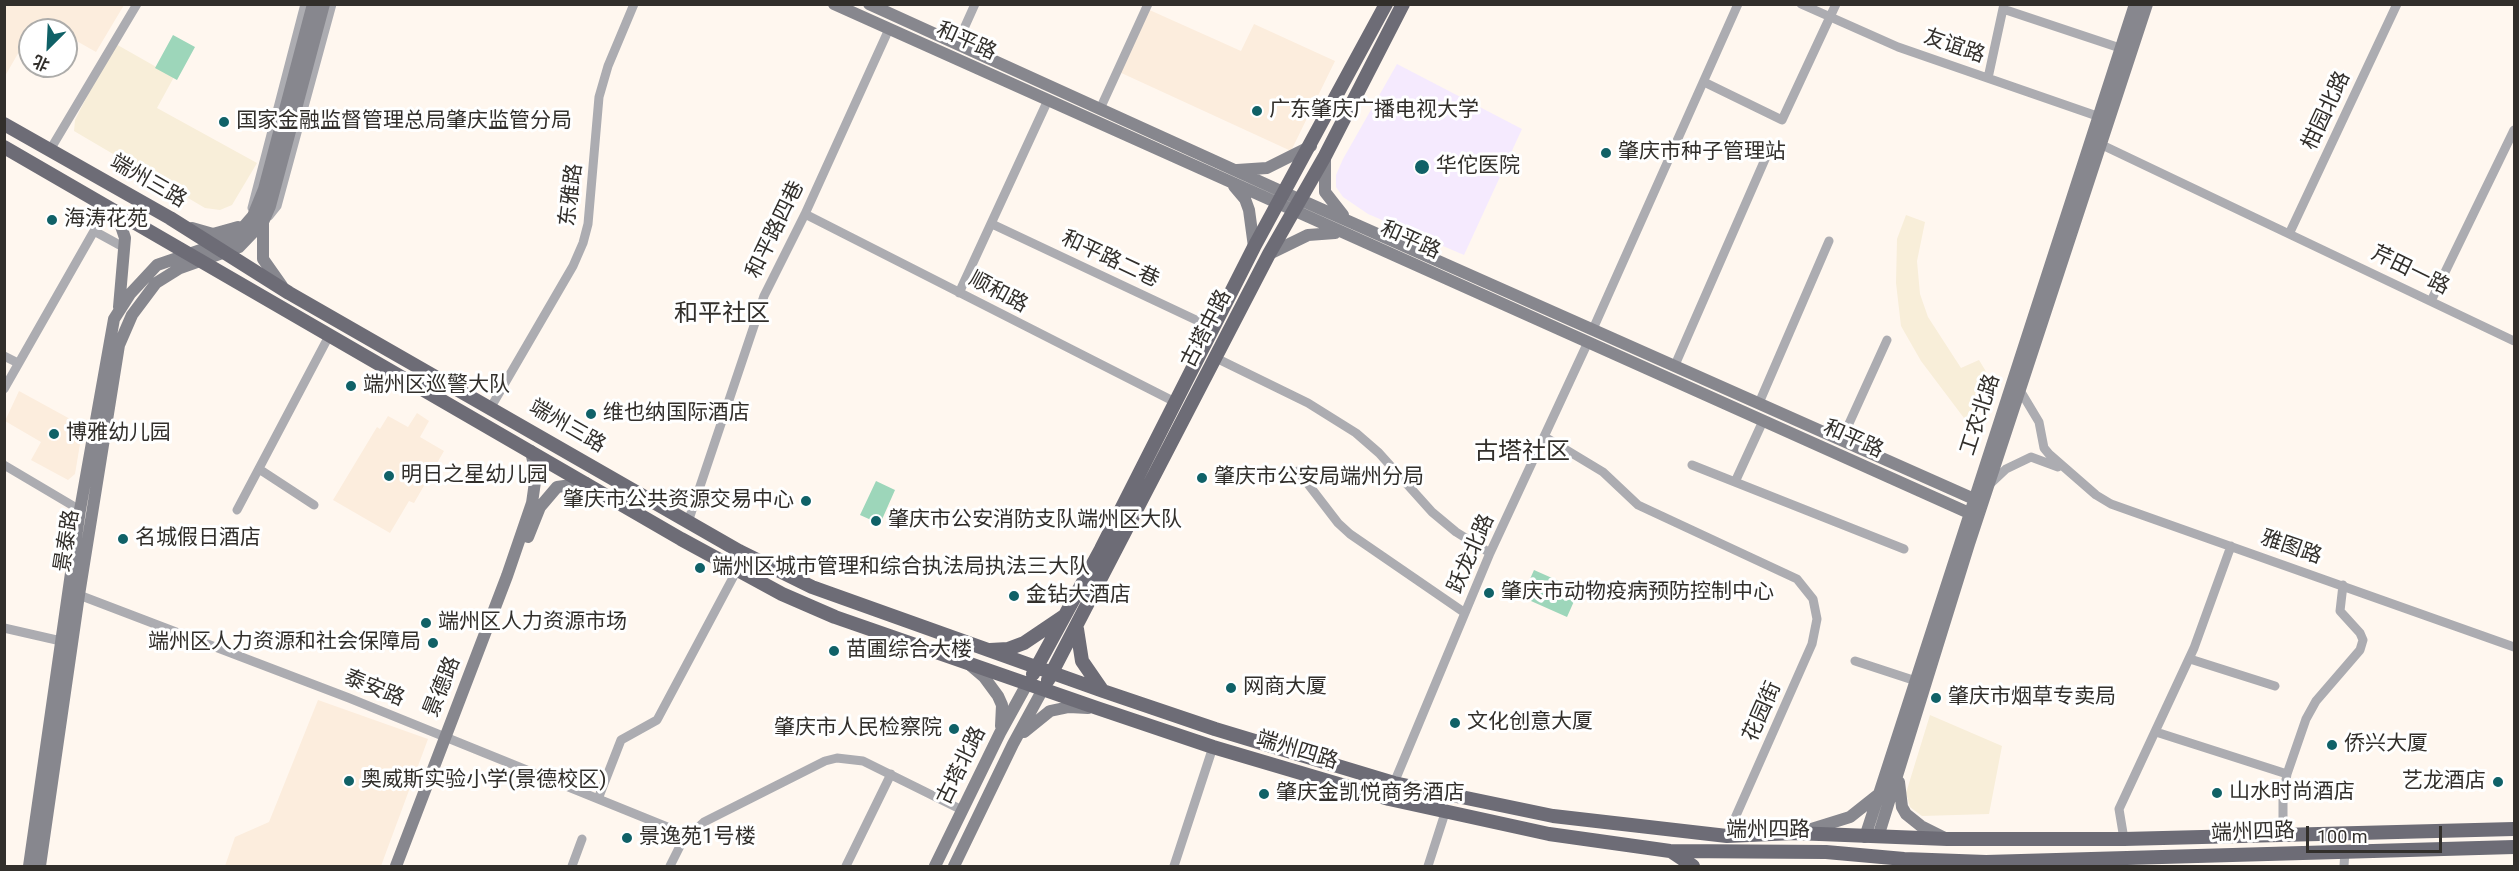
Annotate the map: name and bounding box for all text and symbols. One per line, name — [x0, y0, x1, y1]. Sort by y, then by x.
north arrow — [18, 18, 78, 78]
street label: 和平路 — [932, 18, 1000, 66]
street label: 友谊路 — [1920, 25, 1988, 69]
text: 北 — [30, 51, 52, 75]
street label: 柑园北路 — [2298, 68, 2356, 154]
place label: 广东肇庆广播电视大学 — [1269, 98, 1479, 124]
marker: 广东肇庆广播电视大学 — [1250, 104, 1264, 118]
place label: 国家金融监督管理总局肇庆监管分局 — [236, 109, 572, 135]
marker: 国家金融监督管理总局肇庆监管分局 — [217, 115, 231, 129]
place label: 肇庆市种子管理站 — [1618, 140, 1786, 166]
marker: 肇庆市种子管理站 — [1599, 146, 1613, 160]
street label: 端州三路 — [105, 150, 191, 214]
place label: 华佗医院 — [1436, 154, 1520, 180]
marker: 华佗医院 — [1413, 158, 1431, 176]
street label: 东雅路 — [556, 162, 588, 228]
street label: 和平路四巷 — [742, 177, 810, 283]
place label: 海涛花苑 — [64, 207, 148, 233]
marker: 海涛花苑 — [45, 213, 59, 227]
street label: 和平路 — [1376, 217, 1444, 265]
street label: 和平路二巷 — [1057, 226, 1163, 294]
street label: 芹田一路 — [2367, 241, 2453, 301]
street label: 顺和路 — [964, 267, 1032, 319]
street label: 古塔中路 — [1177, 286, 1237, 372]
district label: 和平社区 — [674, 301, 770, 329]
street label: 工农北路 — [1956, 371, 2006, 459]
place label: 端州区巡警大队 — [363, 373, 510, 399]
marker: 端州区巡警大队 — [344, 379, 358, 393]
street label: 端州三路 — [524, 395, 610, 459]
place label: 维也纳国际酒店 — [603, 401, 750, 427]
marker: 维也纳国际酒店 — [584, 407, 598, 421]
street label: 和平路 — [1819, 416, 1887, 464]
place label: 博雅幼儿园 — [66, 421, 171, 447]
marker: 博雅幼儿园 — [47, 427, 61, 441]
district label: 古塔社区 — [1474, 439, 1570, 467]
place label: 明日之星幼儿园 — [401, 463, 548, 489]
place label: 肇庆市公安局端州分局 — [1214, 465, 1424, 491]
marker: 明日之星幼儿园 — [382, 469, 396, 483]
marker: 肇庆市公安局端州分局 — [1195, 471, 1209, 485]
place label: 肇庆市公共资源交易中心 — [563, 488, 794, 514]
marker: 肇庆市公共资源交易中心 — [799, 494, 813, 508]
street label: 景泰路 — [51, 508, 85, 574]
place label: 肇庆市公安消防支队端州区大队 — [888, 508, 1182, 534]
street label: 跃龙北路 — [1443, 511, 1501, 597]
marker: 肇庆市公安消防支队端州区大队 — [869, 514, 883, 528]
place label: 名城假日酒店 — [135, 526, 261, 552]
street label: 雅图路 — [2257, 526, 2325, 570]
marker: 名城假日酒店 — [116, 532, 130, 546]
place label: 端州区城市管理和综合执法局执法三大队 — [712, 555, 1090, 581]
marker: 端州区城市管理和综合执法局执法三大队 — [693, 561, 707, 575]
place label: 肇庆市动物疫病预防控制中心 — [1501, 580, 1774, 606]
place label: 金钻大酒店 — [1026, 583, 1131, 609]
marker: 肇庆市动物疫病预防控制中心 — [1482, 586, 1496, 600]
marker: 金钻大酒店 — [1007, 589, 1021, 603]
place label: 端州区人力资源市场 — [438, 610, 627, 636]
marker: 端州区人力资源市场 — [419, 616, 433, 630]
place label: 端州区人力资源和社会保障局 — [148, 630, 421, 656]
marker: 端州区人力资源和社会保障局 — [426, 636, 440, 650]
place label: 苗圃综合大楼 — [846, 638, 972, 664]
marker: 苗圃综合大楼 — [827, 644, 841, 658]
street label: 景德路 — [420, 653, 466, 721]
street label: 泰安路 — [340, 666, 408, 712]
place label: 网商大厦 — [1243, 675, 1327, 701]
street label: 花园街 — [1739, 678, 1787, 746]
marker: 网商大厦 — [1224, 681, 1238, 695]
place label: 肇庆市烟草专卖局 — [1948, 685, 2116, 711]
marker: 肇庆市烟草专卖局 — [1929, 691, 1943, 705]
place label: 文化创意大厦 — [1467, 710, 1593, 736]
place label: 肇庆市人民检察院 — [774, 716, 942, 742]
marker: 文化创意大厦 — [1448, 716, 1462, 730]
marker: 肇庆市人民检察院 — [947, 722, 961, 736]
street label: 古塔北路 — [932, 723, 992, 809]
street label: 端州四路 — [1253, 727, 1341, 775]
place label: 侨兴大厦 — [2344, 732, 2428, 758]
marker: 侨兴大厦 — [2325, 738, 2339, 752]
place label: 奥威斯实验小学(景德校区) — [361, 768, 606, 794]
place label: 艺龙酒店 — [2402, 769, 2486, 795]
marker: 奥威斯实验小学(景德校区) — [342, 774, 356, 788]
marker: 艺龙酒店 — [2491, 775, 2505, 789]
place label: 山水时尚酒店 — [2229, 780, 2355, 806]
place label: 肇庆金凯悦商务酒店 — [1276, 781, 1465, 807]
marker: 山水时尚酒店 — [2210, 786, 2224, 800]
marker: 肇庆金凯悦商务酒店 — [1257, 787, 1271, 801]
scale bar — [2309, 814, 2446, 852]
street label: 端州四路 — [1726, 818, 1810, 844]
street label: 端州四路 — [2211, 819, 2295, 847]
place label: 景逸苑1号楼 — [639, 825, 756, 851]
text: 100 m — [2317, 826, 2368, 847]
marker: 景逸苑1号楼 — [620, 831, 634, 845]

